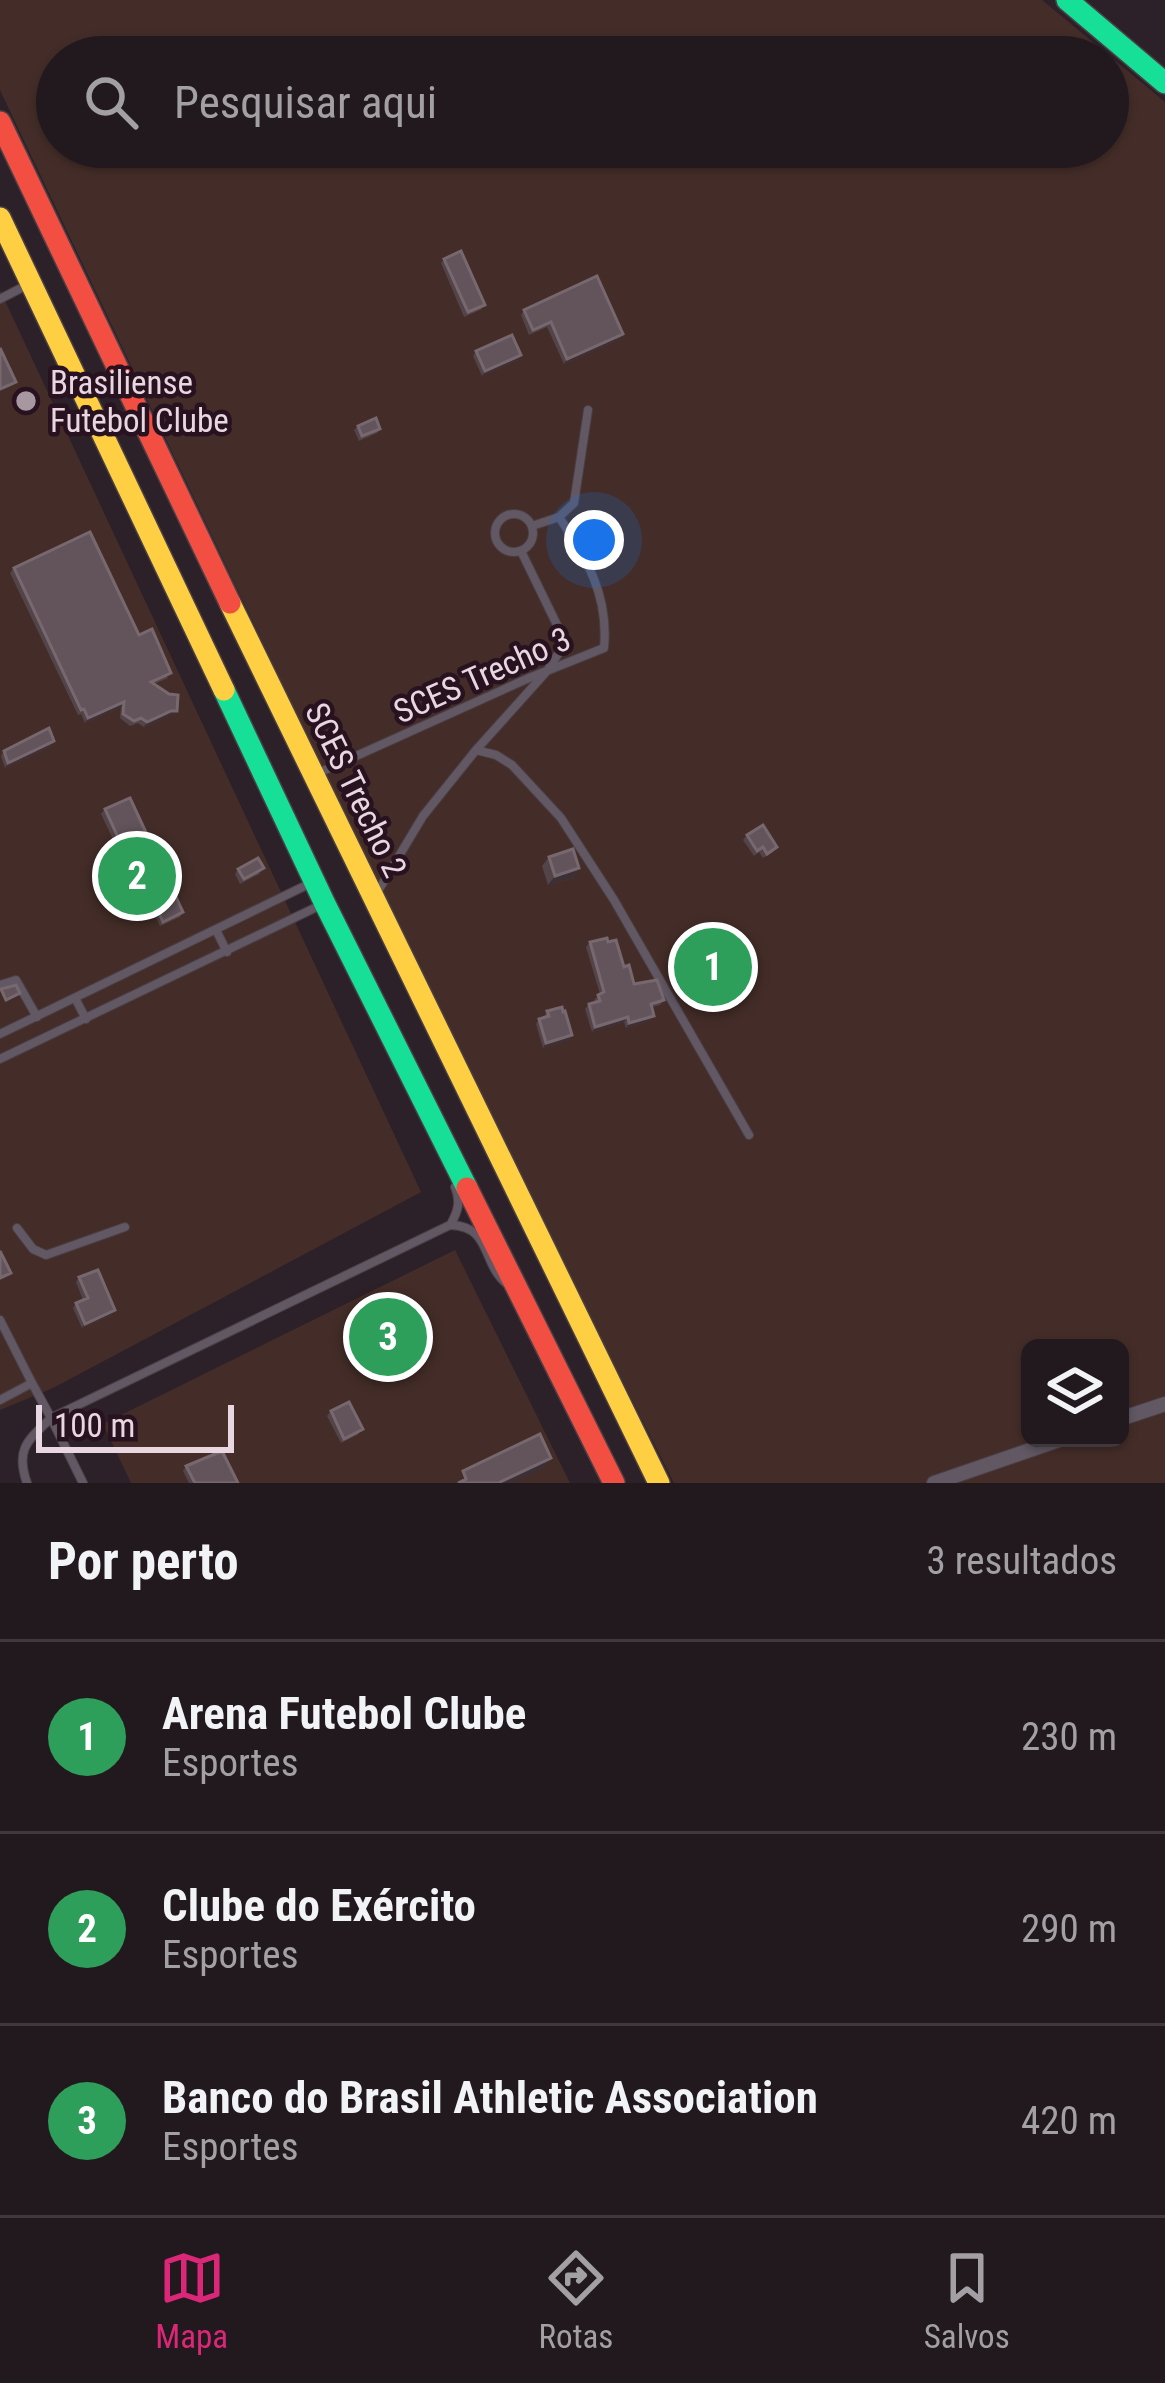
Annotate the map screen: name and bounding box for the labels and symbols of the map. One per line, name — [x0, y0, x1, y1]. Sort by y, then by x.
place label: Brasiliense Futebol Clube — [50, 363, 229, 440]
marker: Brasiliense Futebol Clube — [13, 388, 39, 414]
your location — [564, 510, 624, 570]
street label: SCES Trecho 3 — [388, 619, 576, 731]
street label: SCES Trecho 2 — [297, 696, 415, 884]
pin: 2 — [98, 831, 176, 921]
pin: 1 — [674, 922, 752, 1012]
pin: 3 — [349, 1292, 427, 1382]
scale bar — [36, 1399, 234, 1452]

